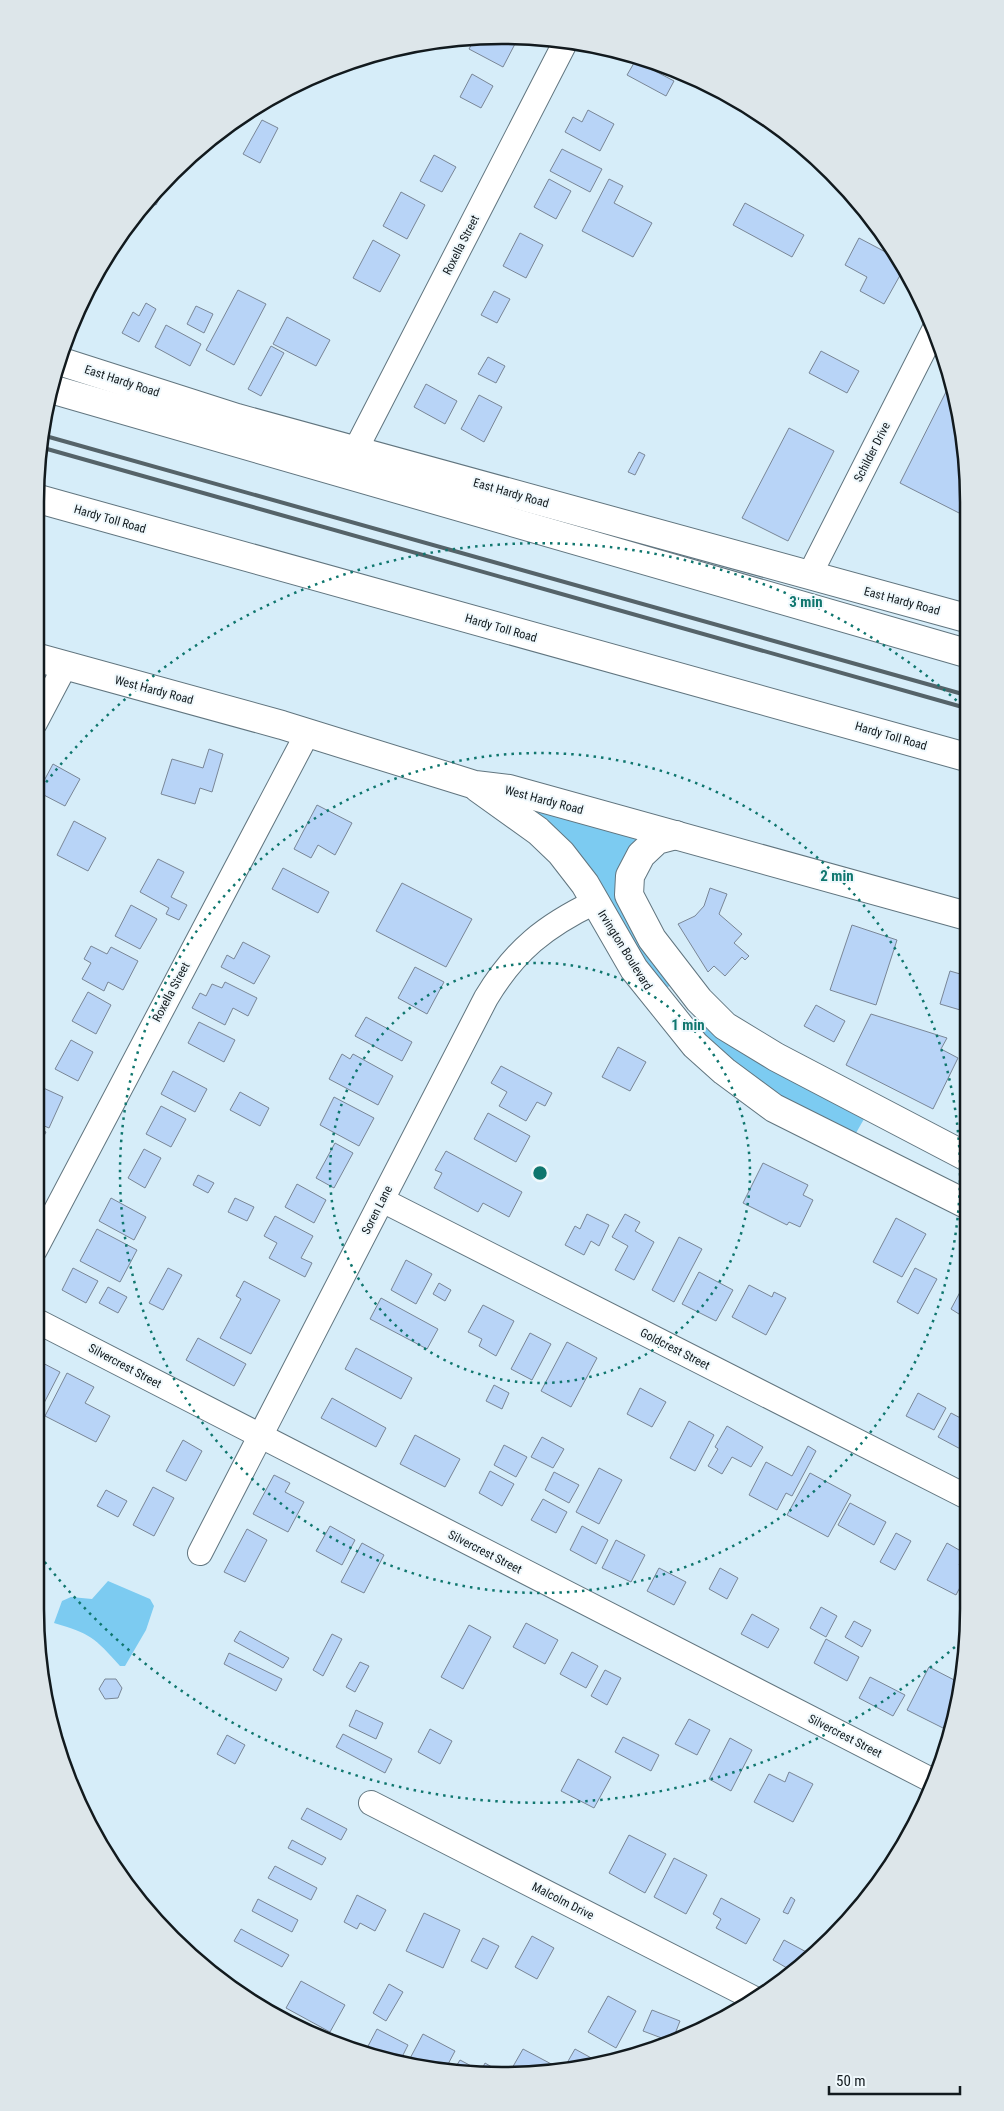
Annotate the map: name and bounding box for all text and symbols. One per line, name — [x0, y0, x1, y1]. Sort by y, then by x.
street label: Roxella Street — [440, 212, 482, 277]
street label: East Hardy Road — [83, 362, 161, 400]
street label: Schilder Drive — [851, 420, 893, 484]
street label: East Hardy Road — [472, 476, 550, 510]
street label: Hardy Toll Road — [72, 502, 148, 536]
street label: East Hardy Road — [863, 584, 942, 618]
text: 3 min — [789, 593, 823, 611]
street label: Hardy Toll Road — [463, 611, 539, 645]
street label: West Hardy Road — [113, 673, 195, 707]
street label: Hardy Toll Road — [853, 719, 929, 753]
street label: West Hardy Road — [503, 783, 585, 817]
text: 2 min — [820, 867, 854, 885]
street label: Irvington Boulevard — [595, 908, 655, 992]
street label: Roxella Street — [150, 960, 193, 1024]
text: 1 min — [671, 1016, 705, 1034]
centre of rings — [531, 1164, 549, 1182]
street label: Soren Lane — [359, 1183, 395, 1237]
street label: Goldcrest Street — [638, 1325, 713, 1373]
street label: Silvercrest Street — [86, 1341, 164, 1391]
street label: Silvercrest Street — [446, 1527, 524, 1577]
street label: Silvercrest Street — [806, 1711, 884, 1761]
street label: Malcolm Drive — [530, 1879, 597, 1923]
scale bar — [829, 2064, 960, 2096]
text: 50 m — [836, 2072, 866, 2090]

